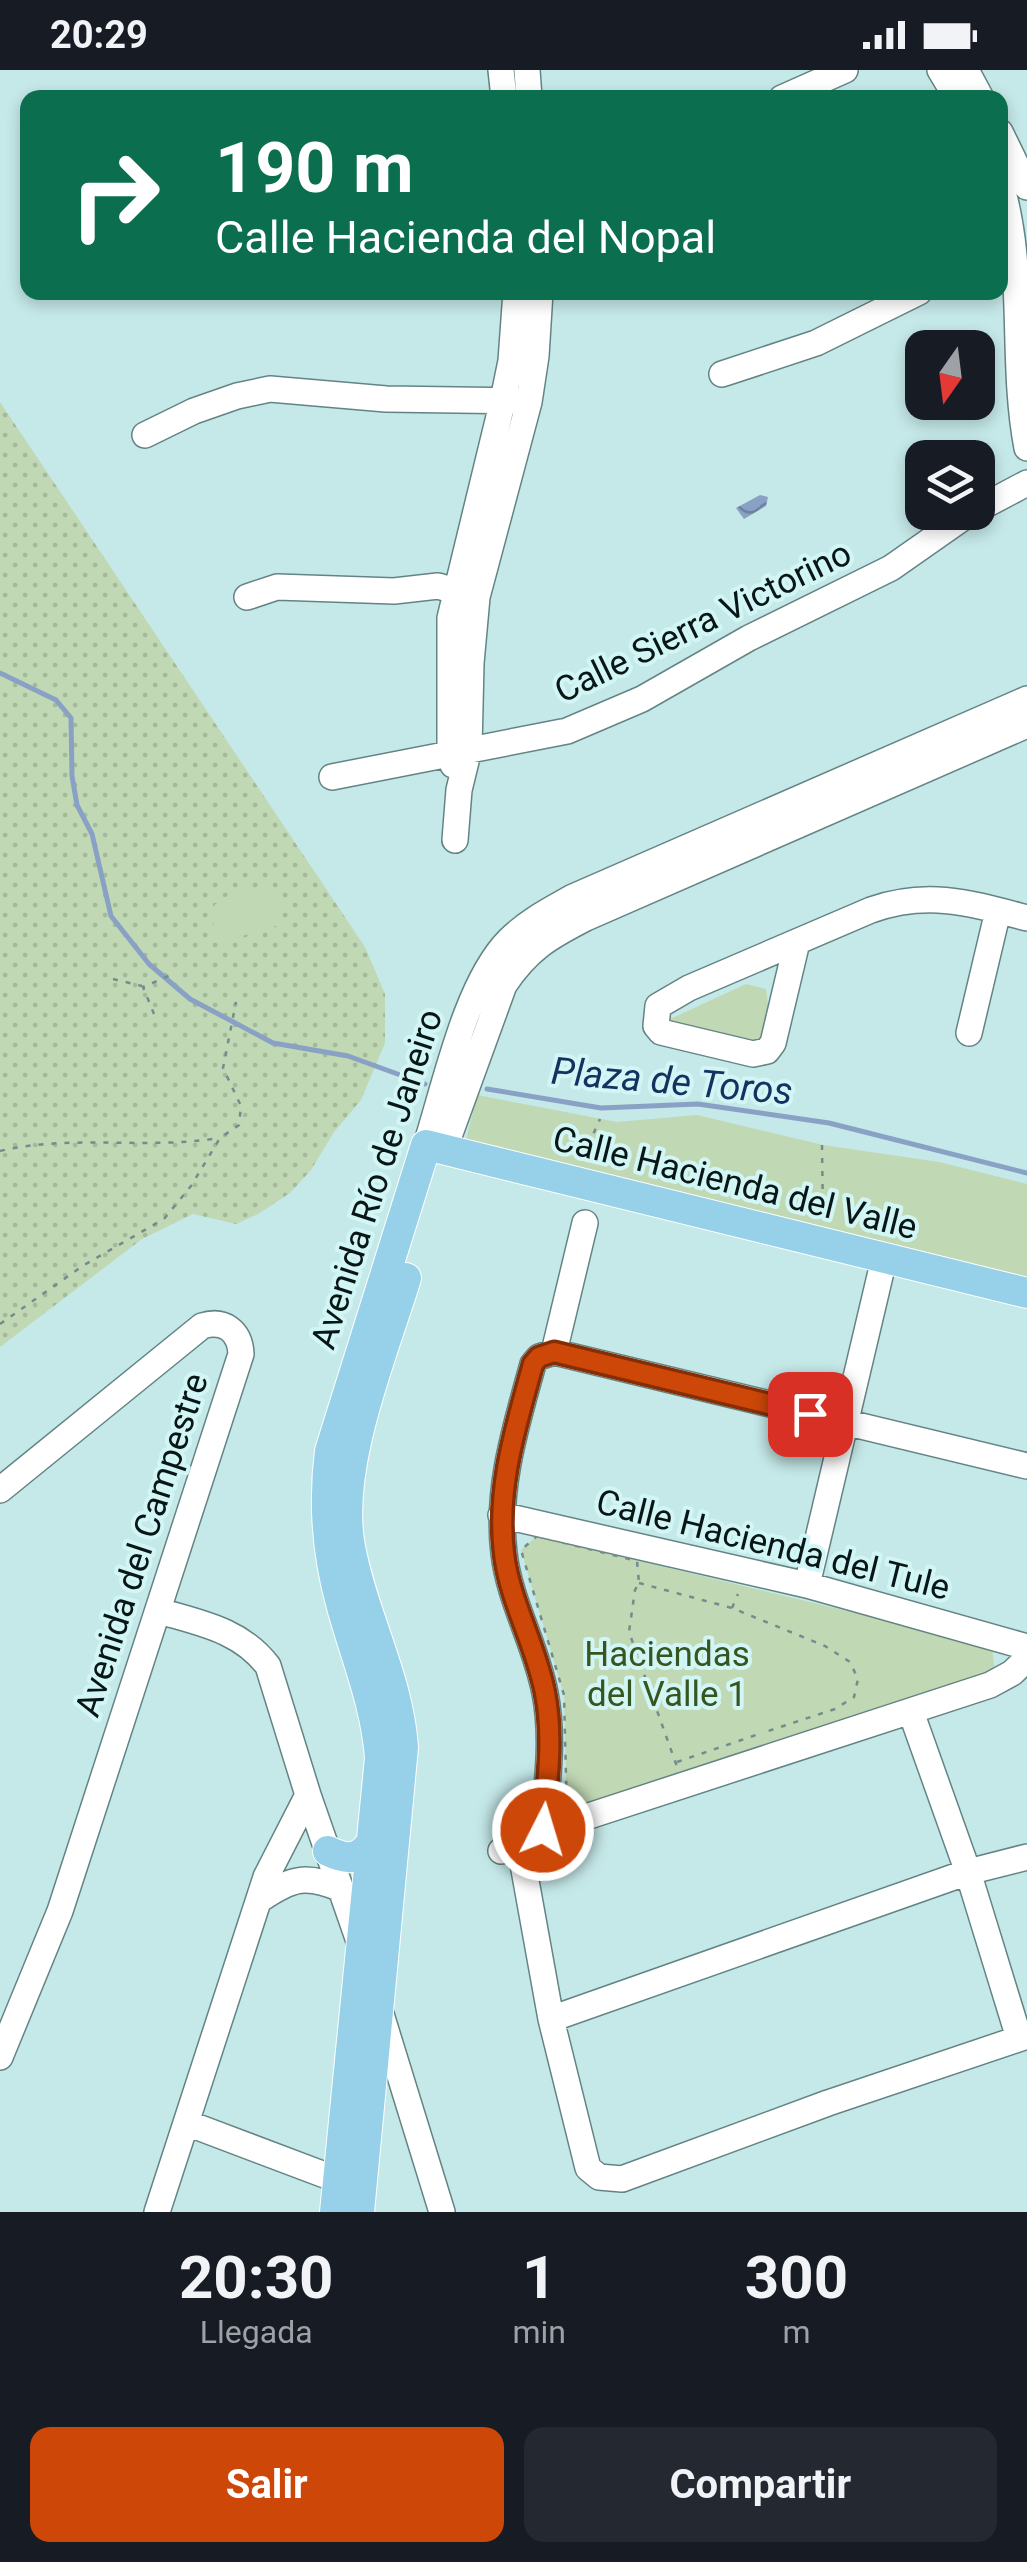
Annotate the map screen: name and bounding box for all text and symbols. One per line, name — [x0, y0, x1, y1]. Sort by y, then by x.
text: 20:29 — [50, 13, 148, 57]
text: 190 m — [215, 127, 414, 209]
icon: right — [50, 130, 180, 260]
text: Calle Hacienda del Nopal — [215, 211, 716, 264]
north arrow — [905, 330, 995, 420]
map controls — [905, 330, 995, 530]
button: layers — [905, 440, 995, 530]
street label: Calle Sierra Victorino — [548, 532, 858, 712]
street label: Avenida Río de Janeiro — [303, 1004, 451, 1354]
water label: Plaza de Toros — [549, 1049, 795, 1113]
street label: Calle Hacienda del Valle — [549, 1118, 921, 1248]
street label: Avenida del Campestre — [67, 1368, 217, 1722]
pin — [768, 1372, 853, 1457]
icon: arrive — [783, 1387, 838, 1442]
street label: Calle Hacienda del Tule — [592, 1481, 954, 1609]
park label: Haciendas del Valle 1 — [584, 1634, 750, 1715]
position arrow — [491, 1778, 595, 1882]
text: 20:30 — [179, 2242, 334, 2313]
text: 1 — [522, 2242, 556, 2313]
text: 300 — [745, 2242, 848, 2313]
text: Llegada — [200, 2313, 313, 2351]
text: min — [512, 2313, 566, 2351]
text: m — [782, 2313, 810, 2351]
button: Salir — [30, 2427, 504, 2542]
button: Compartir — [524, 2427, 997, 2542]

